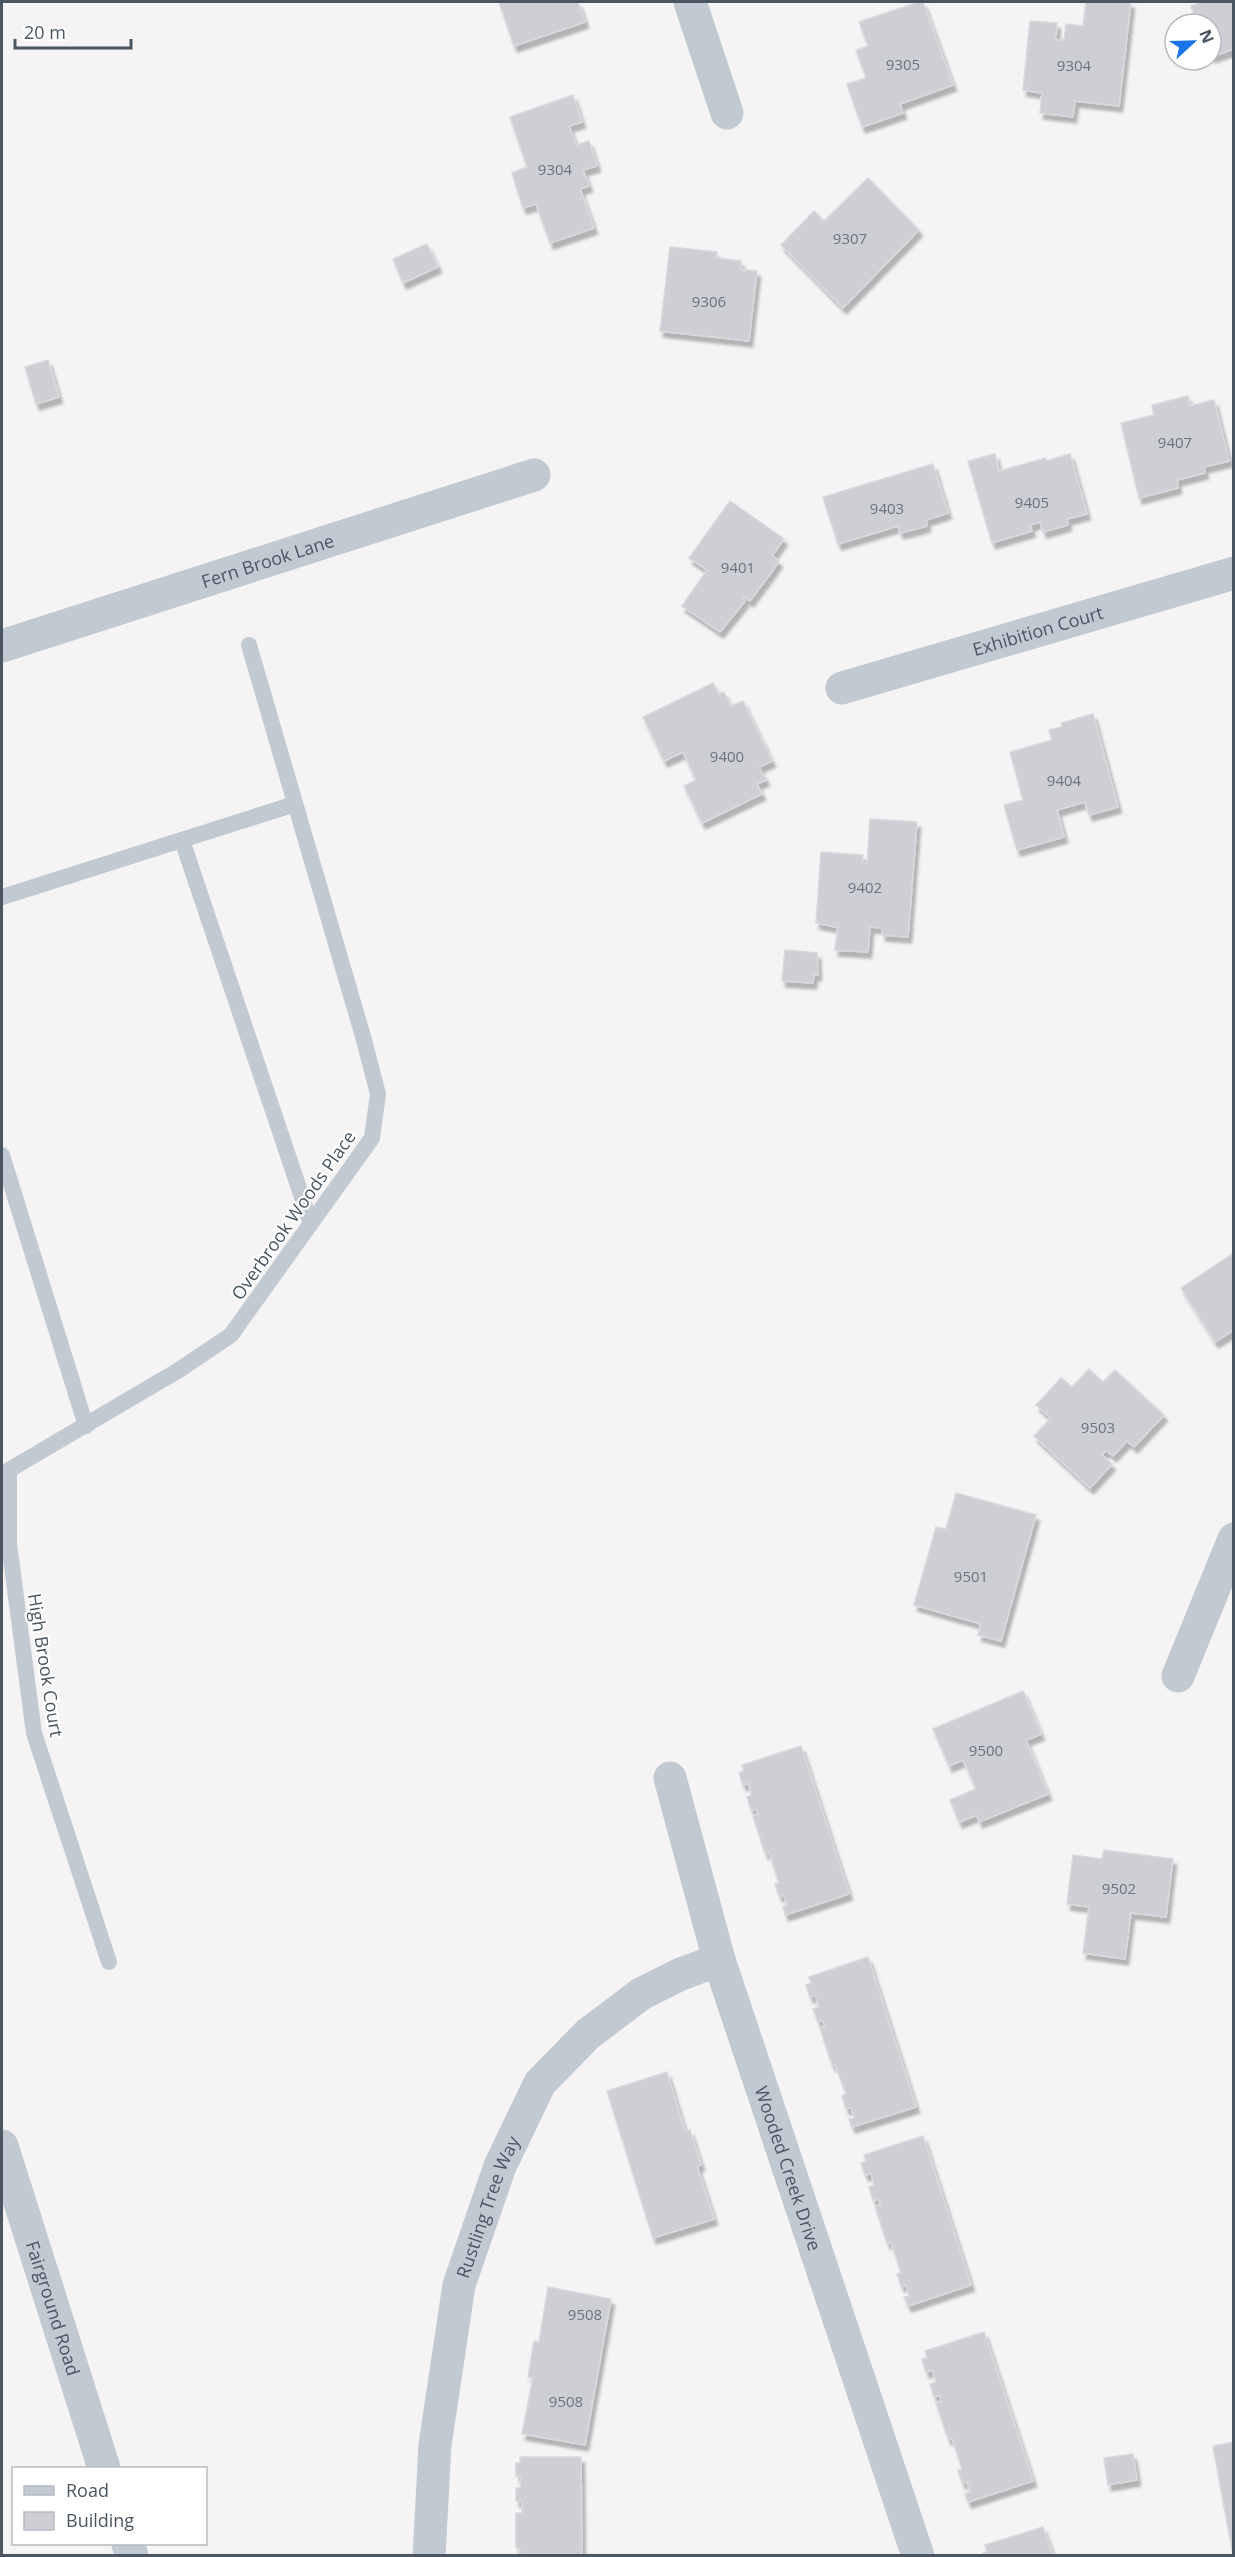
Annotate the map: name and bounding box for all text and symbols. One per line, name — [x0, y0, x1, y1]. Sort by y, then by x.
scale bar — [15, 12, 130, 50]
north arrow — [1163, 12, 1223, 72]
text: 20 m — [24, 20, 66, 44]
text: N — [1194, 26, 1220, 47]
house number: 9305 — [886, 54, 920, 74]
house number: 9304 — [1057, 55, 1092, 75]
house number: 9304 — [538, 159, 573, 179]
house number: 9307 — [833, 228, 867, 248]
house number: 9306 — [692, 291, 726, 311]
house number: 9407 — [1158, 432, 1192, 452]
house number: 9405 — [1015, 492, 1049, 512]
house number: 9403 — [870, 498, 904, 518]
street label: Fern Brook Lane — [198, 528, 337, 593]
house number: 9401 — [721, 557, 755, 577]
street label: Exhibition Court — [970, 600, 1106, 661]
house number: 9400 — [710, 746, 744, 766]
house number: 9404 — [1047, 770, 1082, 790]
house number: 9402 — [848, 877, 882, 897]
street label: Overbrook Woods Place — [225, 1126, 361, 1304]
house number: 9503 — [1081, 1417, 1115, 1437]
house number: 9501 — [954, 1566, 988, 1586]
street label: High Brook Court — [23, 1591, 69, 1739]
house number: 9500 — [969, 1740, 1003, 1760]
house number: 9502 — [1102, 1878, 1136, 1898]
street label: Wooded Creek Drive — [750, 2083, 827, 2254]
street label: Rustling Tree Way — [450, 2131, 525, 2281]
street label: Fairground Road — [21, 2238, 86, 2378]
house number: 9508 — [568, 2304, 602, 2324]
house number: 9508 — [549, 2391, 583, 2411]
legend — [12, 2467, 207, 2545]
text: Road — [66, 2478, 109, 2502]
text: Building — [66, 2508, 134, 2532]

